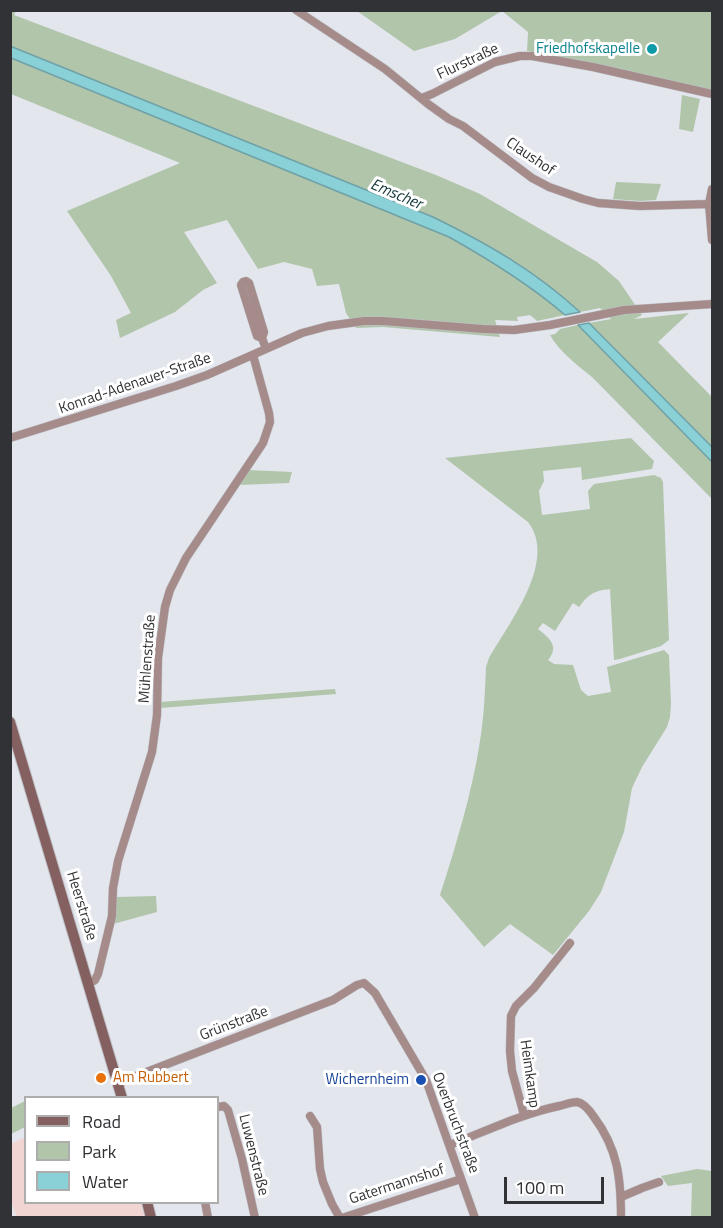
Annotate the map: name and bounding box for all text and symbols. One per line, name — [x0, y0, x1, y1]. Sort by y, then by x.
street label: Flurstraße — [434, 40, 502, 84]
place label: Friedhofskapelle — [536, 40, 640, 58]
marker: Friedhofskapelle — [645, 42, 659, 56]
street label: Claushof — [502, 134, 558, 180]
water label: Emscher — [367, 176, 425, 214]
street label: Konrad-Adenauer-Straße — [57, 350, 213, 418]
street label: Mühlenstraße — [136, 614, 160, 704]
street label: Heerstraße — [62, 869, 100, 943]
street label: Grünstraße — [197, 1003, 271, 1045]
street label: Heimkamp — [515, 1039, 543, 1109]
place label: Am Rubbert — [113, 1069, 189, 1087]
street label: Overbruchstraße — [428, 1070, 482, 1176]
marker: Am Rubbert — [94, 1071, 108, 1085]
place label: Wichernheim — [326, 1071, 409, 1089]
marker: Wichernheim — [414, 1073, 428, 1087]
legend — [24, 1096, 219, 1204]
text: Road — [82, 1108, 121, 1135]
street label: Luwenstraße — [234, 1112, 272, 1198]
text: Park — [82, 1138, 116, 1165]
street label: Gatermannshof — [347, 1161, 447, 1209]
scale bar — [507, 1165, 608, 1203]
text: Water — [82, 1168, 128, 1195]
text: 100 m — [515, 1174, 564, 1201]

